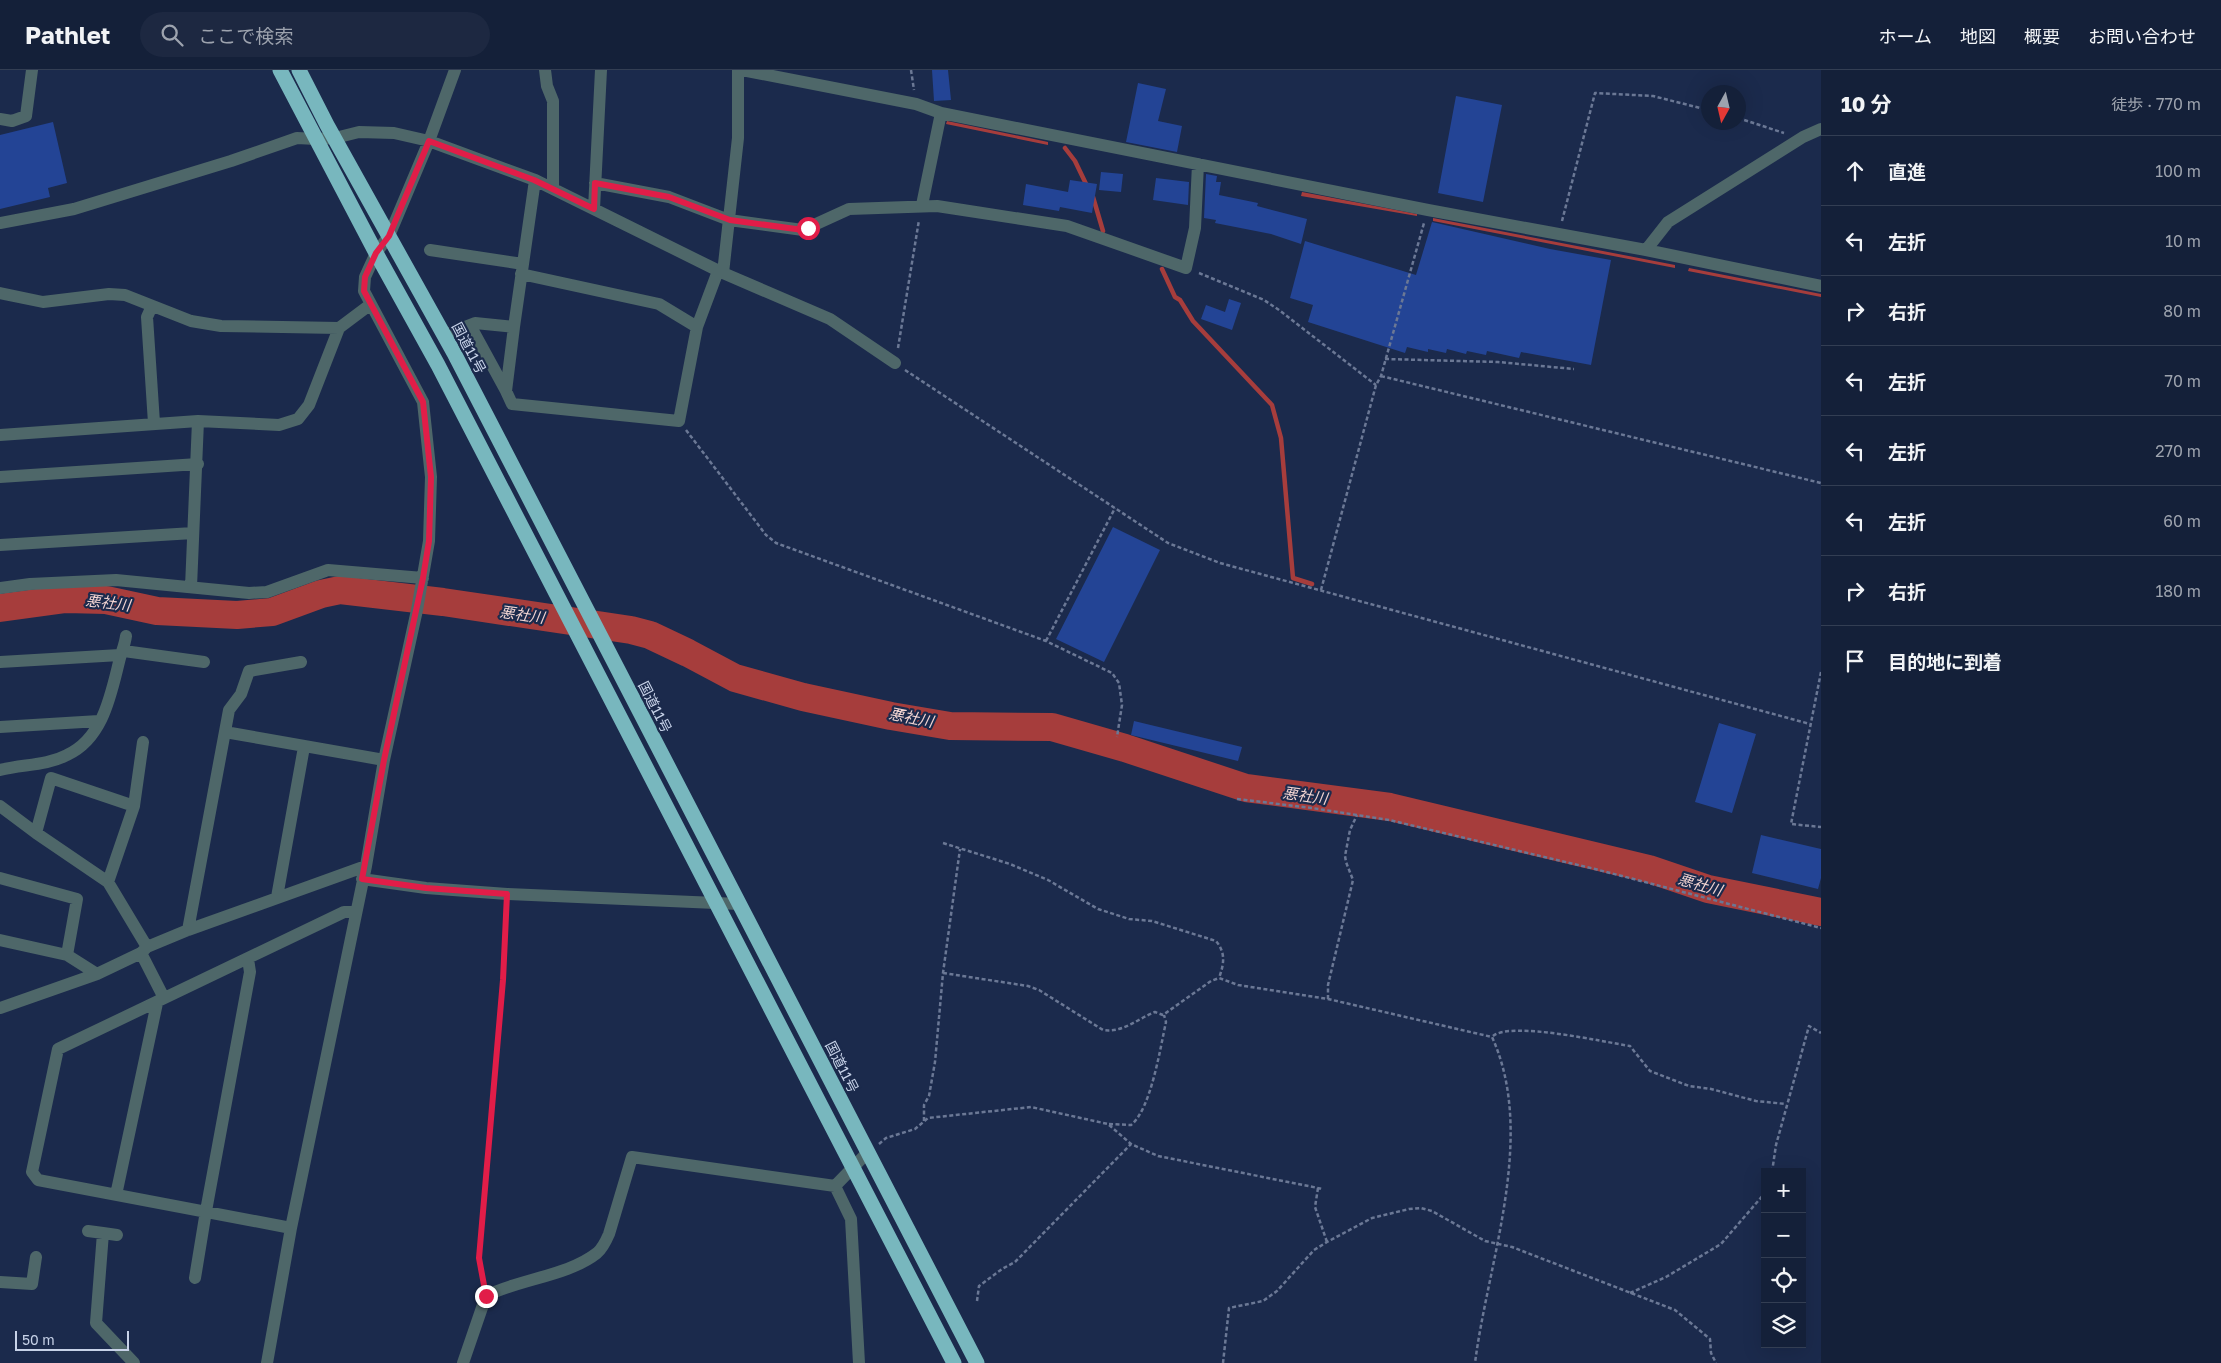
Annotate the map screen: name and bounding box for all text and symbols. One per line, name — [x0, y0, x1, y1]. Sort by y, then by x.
search box — [140, 12, 490, 57]
text: Pathlet — [25, 20, 110, 49]
icon: search — [158, 21, 186, 49]
text: ここで検索 — [198, 24, 293, 47]
text: ホーム — [1879, 25, 1932, 47]
text: 地図 — [1960, 25, 1996, 47]
text: 概要 — [2024, 25, 2060, 47]
text: お問い合わせ — [2088, 25, 2196, 47]
north arrow — [1701, 85, 1746, 130]
text: 10 分 — [1841, 91, 1892, 117]
text: 徒歩 · 770 m — [2111, 94, 2201, 114]
icon: ahead — [1841, 157, 1869, 185]
text: 直進 — [1888, 160, 1926, 183]
text: 100 m — [2155, 161, 2201, 181]
route start — [797, 217, 820, 240]
icon: left — [1841, 227, 1869, 255]
text: 左折 — [1888, 230, 1926, 253]
text: 10 m — [2165, 231, 2201, 251]
icon: right — [1841, 297, 1869, 325]
text: 右折 — [1888, 300, 1926, 323]
text: 80 m — [2163, 301, 2201, 321]
street label: 国道11号 — [449, 319, 490, 376]
icon: left — [1841, 367, 1869, 395]
text: 左折 — [1888, 370, 1926, 393]
text: 70 m — [2164, 371, 2201, 391]
icon: left — [1841, 437, 1869, 465]
text: 左折 — [1888, 440, 1926, 463]
text: 270 m — [2155, 441, 2201, 461]
icon: left — [1841, 507, 1869, 535]
text: 左折 — [1888, 510, 1926, 533]
text: 60 m — [2163, 511, 2201, 531]
icon: right — [1841, 577, 1869, 605]
text: 右折 — [1888, 580, 1926, 603]
text: 180 m — [2155, 581, 2201, 601]
water label: 悪社川 — [85, 590, 134, 614]
water label: 悪社川 — [499, 602, 548, 626]
icon: arrive — [1841, 647, 1869, 675]
text: 目的地に到着 — [1888, 650, 2002, 673]
street label: 国道11号 — [635, 678, 676, 735]
water label: 悪社川 — [887, 704, 937, 731]
water label: 悪社川 — [1282, 783, 1331, 807]
water label: 悪社川 — [1676, 869, 1726, 899]
street label: 国道11号 — [822, 1038, 863, 1095]
map controls — [1761, 1168, 1806, 1348]
button: + — [1761, 1168, 1806, 1213]
button: − — [1761, 1213, 1806, 1258]
button: locate — [1761, 1258, 1806, 1303]
route end — [475, 1285, 498, 1308]
button: layers — [1761, 1303, 1806, 1348]
scale bar — [15, 1328, 129, 1351]
text: 50 m — [22, 1331, 55, 1348]

